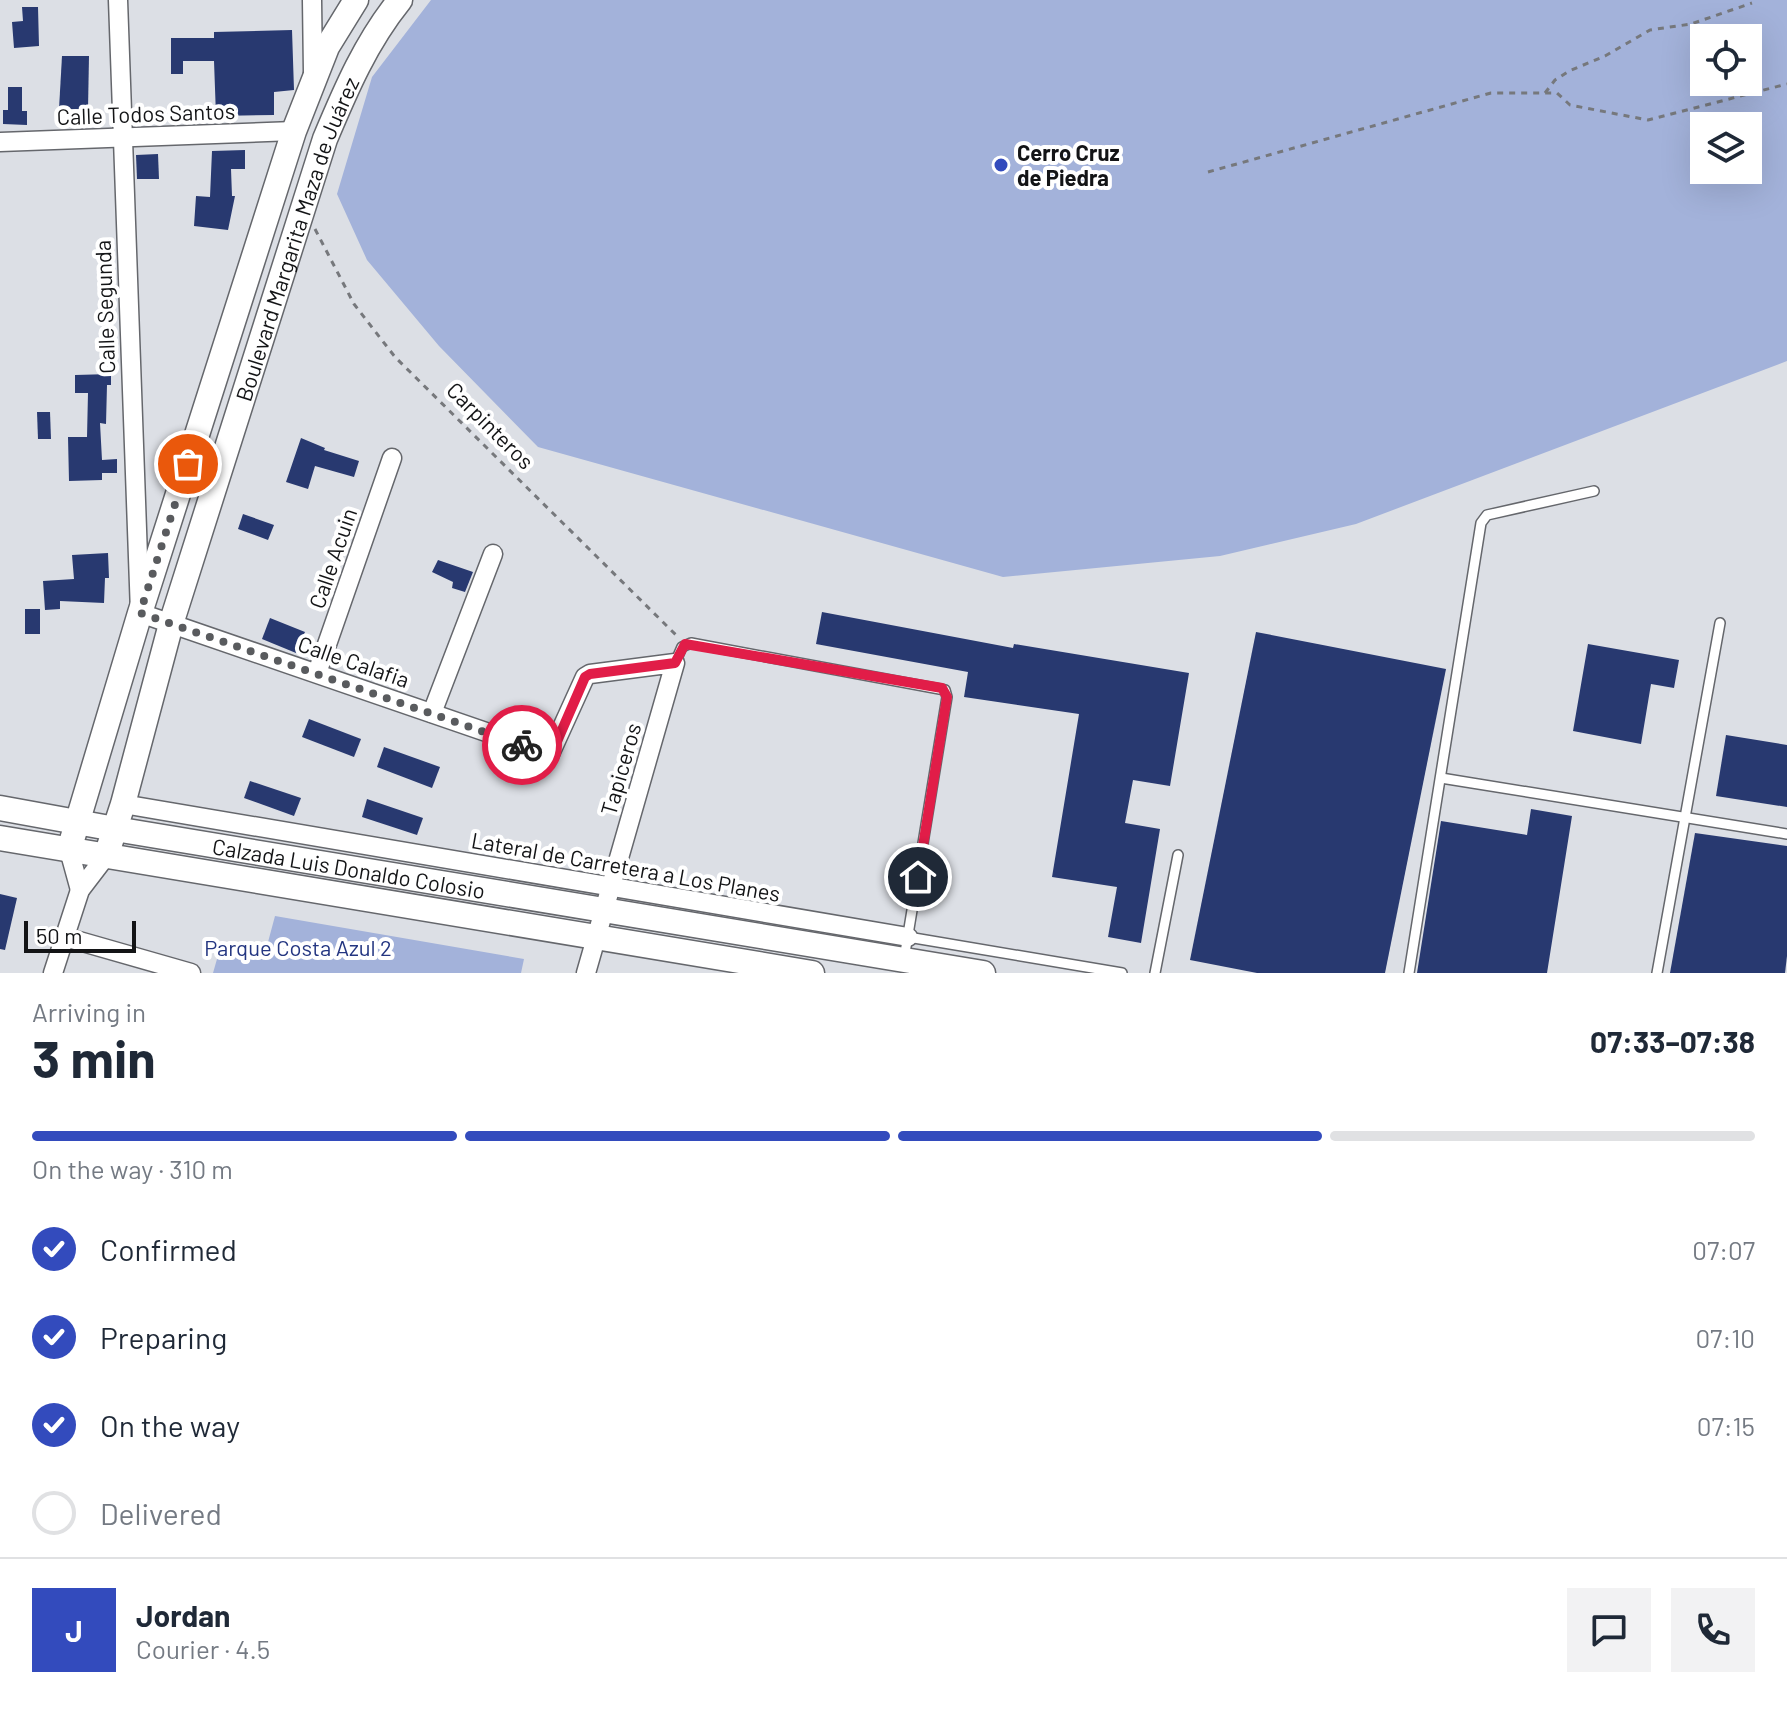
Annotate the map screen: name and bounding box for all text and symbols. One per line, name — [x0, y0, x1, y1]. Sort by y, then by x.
map controls — [1690, 24, 1762, 184]
button: locate — [1690, 24, 1762, 96]
street label: Boulevard Margarita Maza de Juárez — [230, 73, 364, 404]
street label: Calle Todos Santos — [56, 97, 236, 129]
button: layers — [1690, 112, 1762, 184]
place label: Cerro Cruz de Piedra — [1017, 139, 1120, 190]
marker: Cerro Cruz de Piedra — [992, 156, 1010, 174]
street label: Calle Segunda — [89, 240, 119, 374]
street label: Carpinteros — [442, 376, 540, 474]
pin — [154, 430, 222, 498]
icon: bag — [166, 442, 210, 486]
street label: Calle Acuin — [303, 504, 361, 612]
street label: Calle Calafia — [295, 630, 413, 692]
courier — [482, 705, 562, 785]
street label: Tapiceros — [594, 720, 646, 818]
icon: bike — [500, 723, 544, 767]
street label: Lateral de Carretera a Los Planes — [470, 826, 782, 906]
street label: Calzada Luis Donaldo Colosio — [211, 832, 487, 903]
pin — [884, 843, 952, 911]
icon: home — [896, 855, 940, 899]
scale bar — [24, 917, 136, 953]
text: 50 m — [36, 922, 82, 948]
park label: Parque Costa Azul 2 — [204, 934, 392, 960]
text: Arriving in — [32, 996, 146, 1027]
text: 07:33–07:38 — [1590, 1023, 1755, 1059]
text: 3 min — [32, 1026, 156, 1088]
text: On the way · 310 m — [32, 1153, 233, 1184]
icon: check — [32, 1227, 76, 1271]
text: Confirmed — [100, 1231, 237, 1267]
text: 07:07 — [1692, 1234, 1755, 1265]
icon: check — [32, 1315, 76, 1359]
text: Preparing — [100, 1319, 227, 1355]
text: 07:10 — [1695, 1322, 1755, 1353]
icon: check — [32, 1403, 76, 1447]
text: On the way — [100, 1407, 240, 1443]
text: 07:15 — [1697, 1410, 1755, 1441]
text: Delivered — [100, 1495, 222, 1531]
button: chat — [1567, 1588, 1651, 1672]
button: phone — [1671, 1588, 1755, 1672]
text: Jordan — [136, 1597, 231, 1633]
text: J — [65, 1612, 83, 1648]
text: Courier · 4.5 — [136, 1633, 270, 1664]

